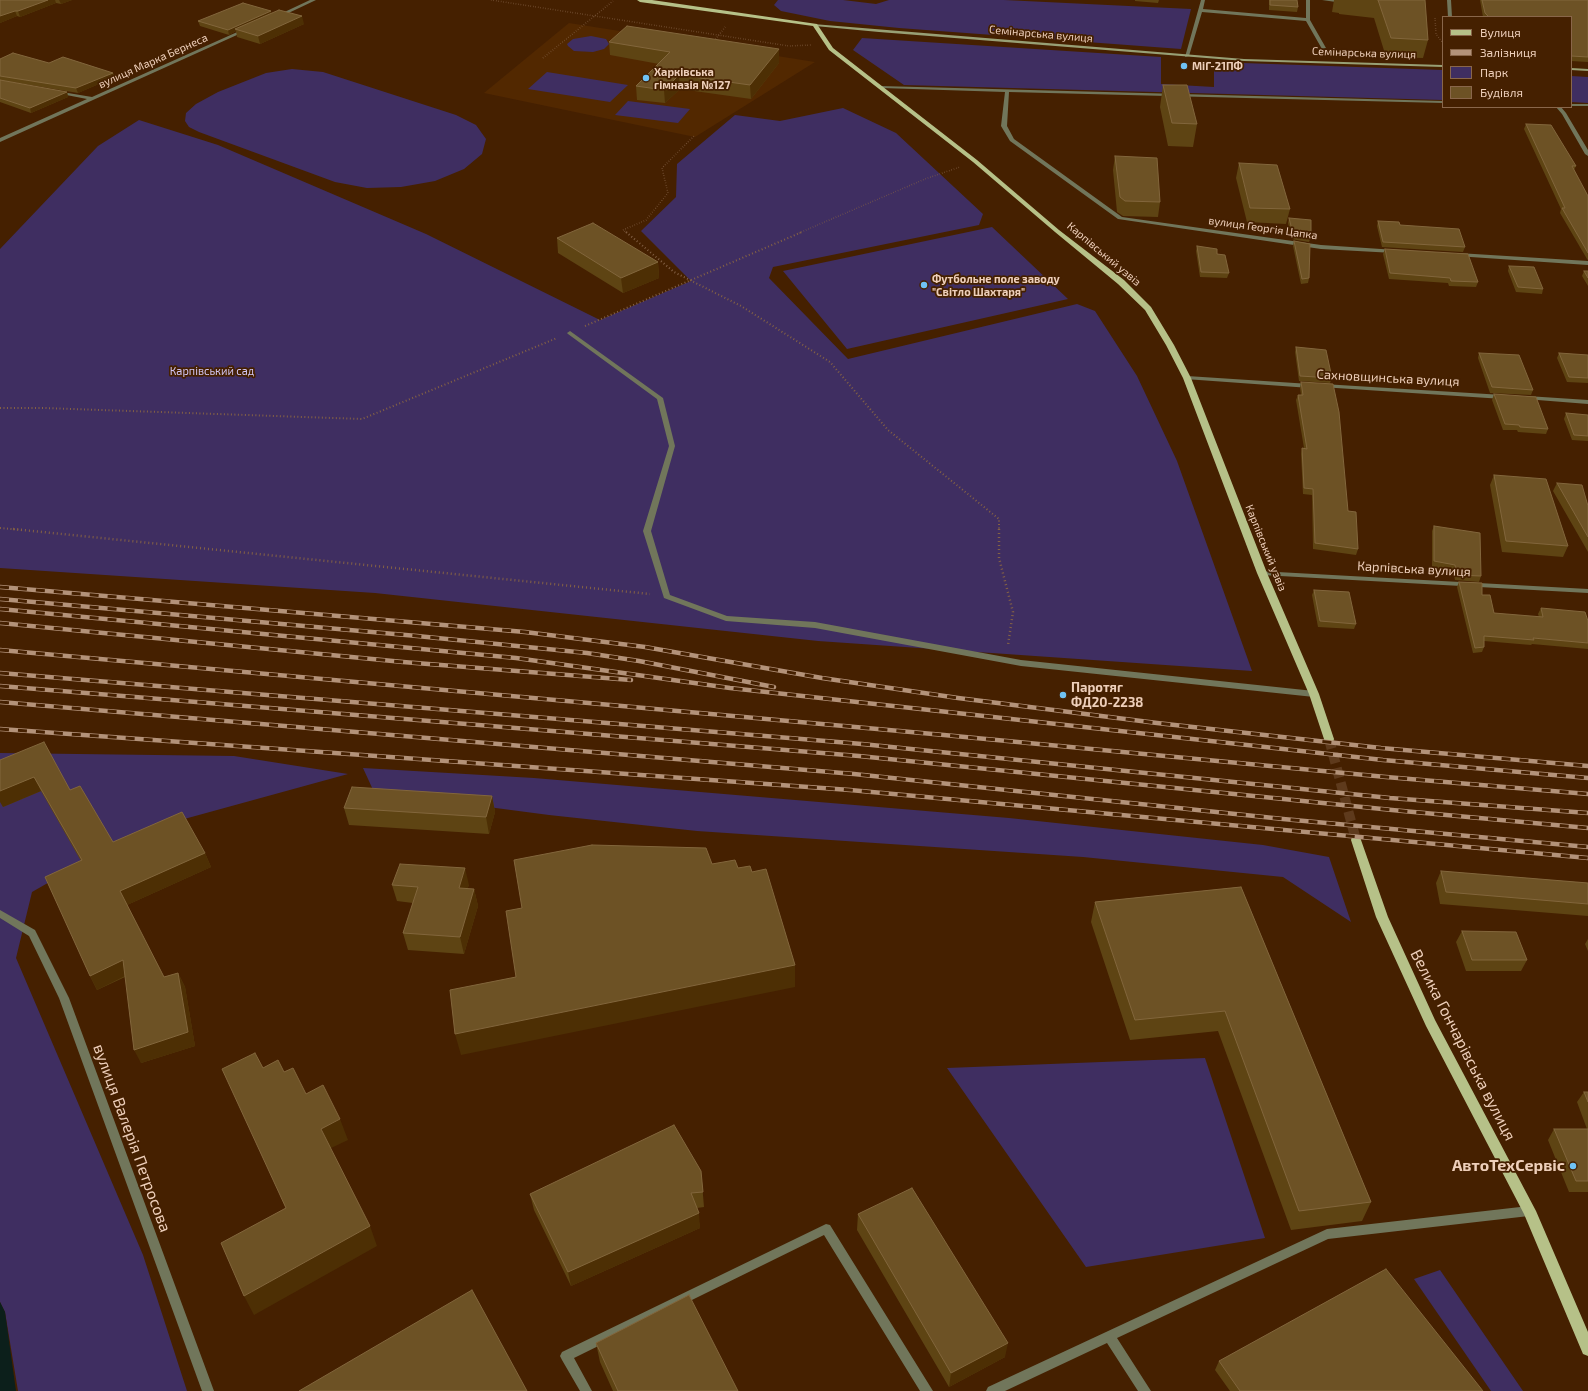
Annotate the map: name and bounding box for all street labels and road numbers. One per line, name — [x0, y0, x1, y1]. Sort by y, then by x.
street label: Семінарська вулиця — [989, 23, 1093, 45]
street label: вулиця Марка Бернеса — [96, 31, 210, 91]
street label: Семінарська вулиця — [1312, 45, 1416, 61]
street label: вулиця Георгія Цапка — [1208, 214, 1318, 242]
street label: Карпівський узвіз — [1064, 219, 1144, 289]
street label: Сахновщинська вулиця — [1316, 366, 1460, 390]
street label: Карпівський узвіз — [1243, 503, 1289, 593]
street label: Карпівська вулиця — [1357, 558, 1471, 580]
street label: Велика Гончарівська вулиця — [1406, 946, 1520, 1144]
street label: вулиця Валерія Петросова — [89, 1041, 175, 1235]

